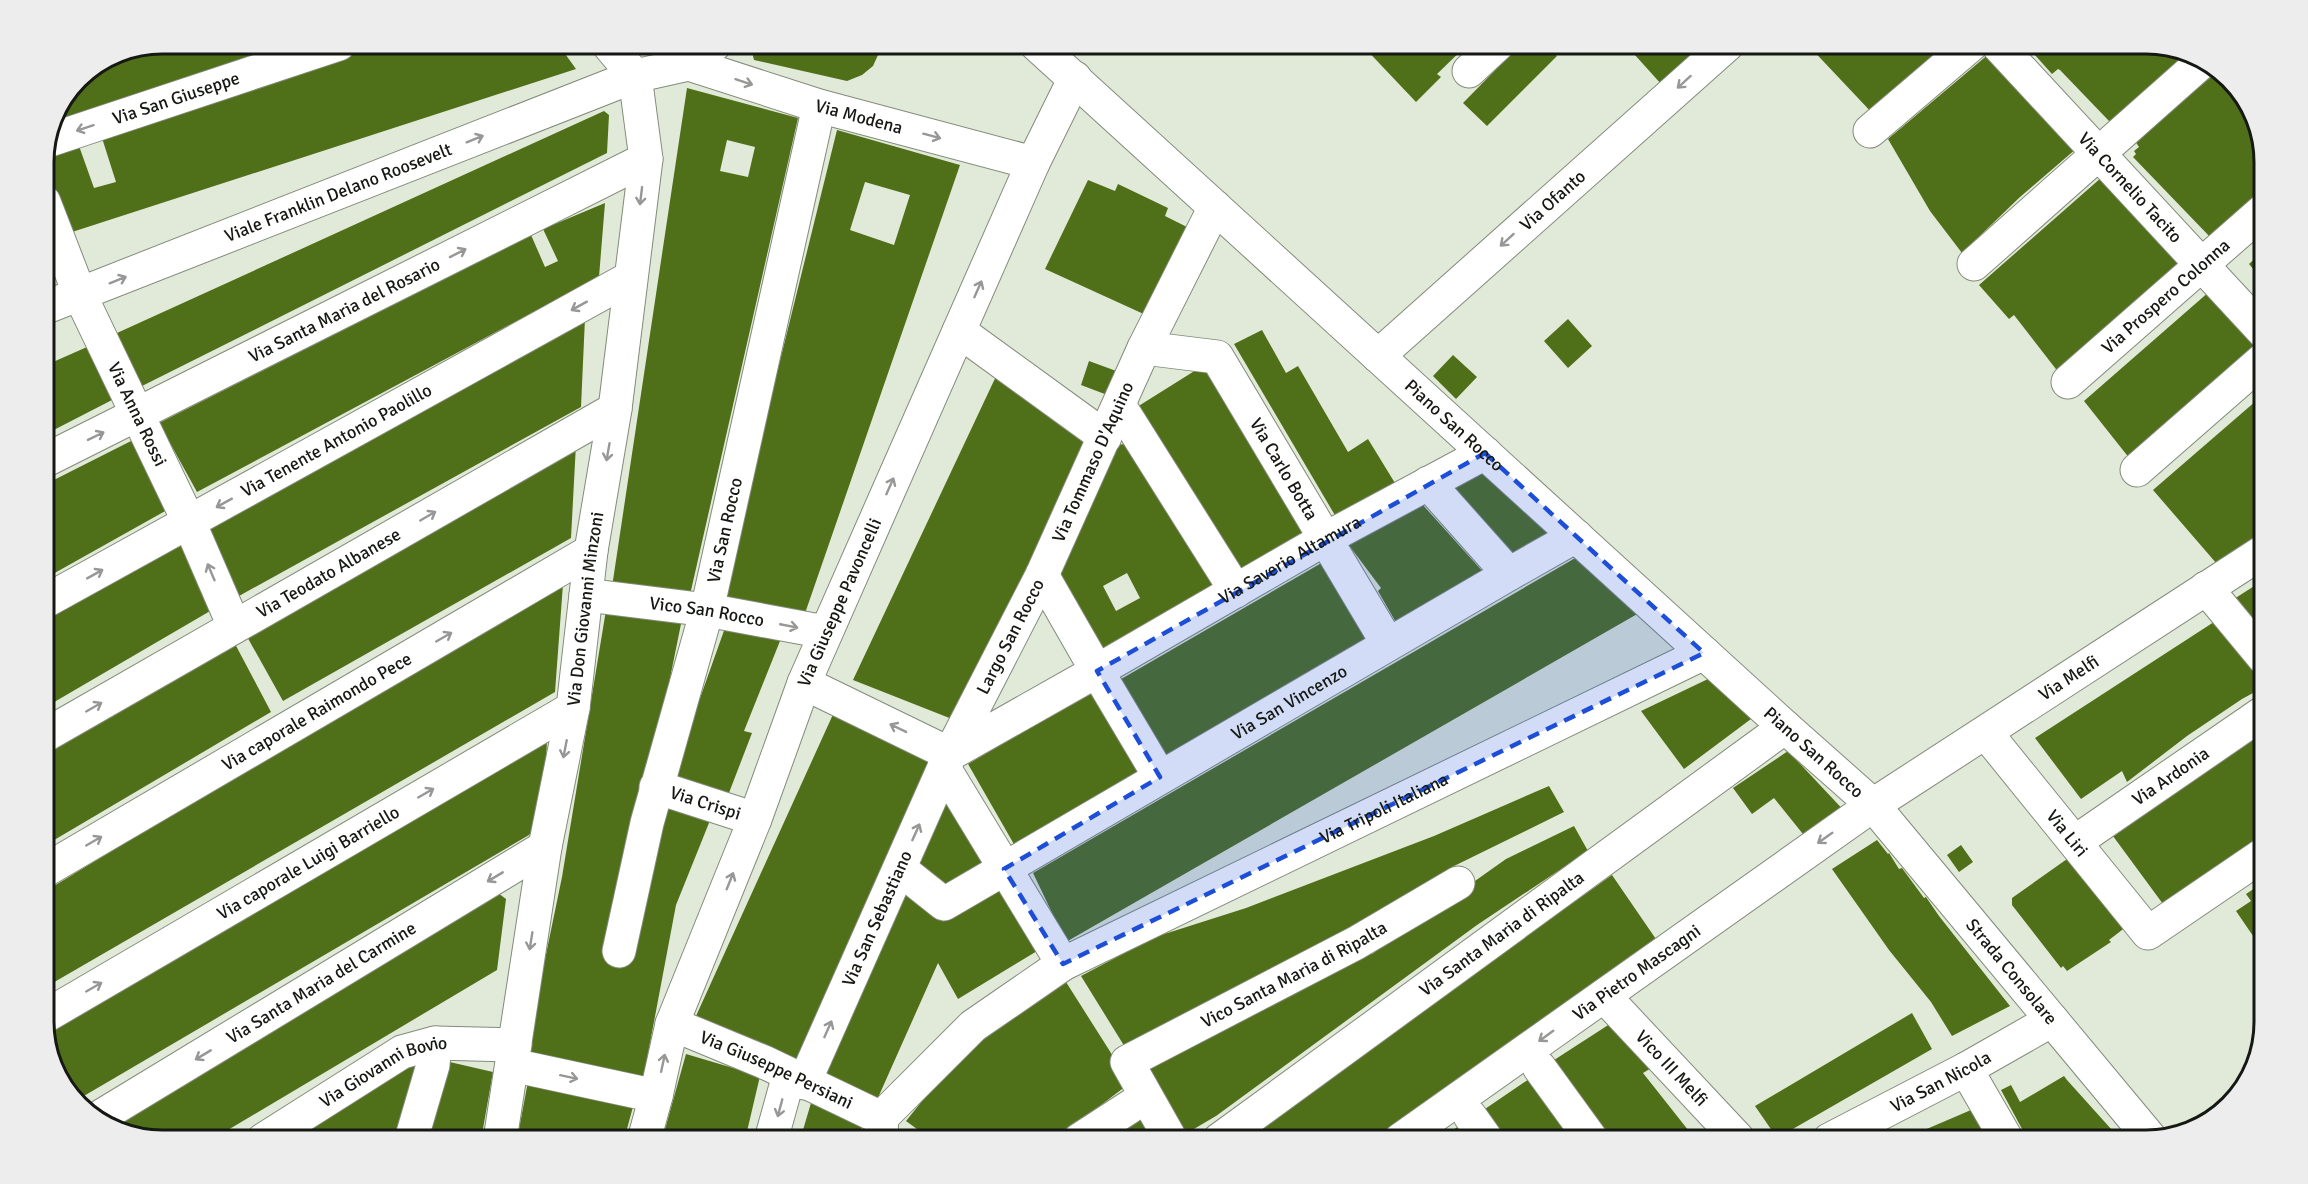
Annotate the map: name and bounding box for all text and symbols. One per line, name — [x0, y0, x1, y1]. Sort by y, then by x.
street label: Via San Giuseppe — [110, 67, 242, 129]
one-way arrow — [1677, 75, 1692, 89]
one-way arrow — [734, 77, 753, 88]
street label: Via Modena — [813, 94, 905, 139]
one-way arrow — [76, 124, 95, 135]
street label: Via Cornelio Tacito — [2074, 128, 2187, 248]
one-way arrow — [922, 131, 941, 142]
one-way arrow — [465, 133, 484, 144]
street label: Viale Franklin Delano Roosevelt — [221, 138, 455, 247]
street label: Via Ofanto — [1515, 165, 1590, 235]
one-way arrow — [635, 186, 646, 206]
one-way arrow — [1500, 233, 1515, 247]
street label: Via Prospero Colonna — [2097, 234, 2234, 358]
one-way arrow — [449, 247, 467, 259]
street label: Via Santa Maria del Rosario — [245, 253, 444, 368]
one-way arrow — [108, 274, 127, 285]
one-way arrow — [973, 280, 984, 298]
one-way arrow — [571, 300, 588, 312]
street label: Via Anna Rossi — [103, 359, 172, 470]
street label: Piano San Rocco — [1400, 375, 1508, 476]
street label: Via Tommaso D'Aquino — [1047, 378, 1138, 546]
street label: Via Tenente Antonio Paolillo — [237, 379, 436, 502]
street label: Via Carlo Botta — [1245, 414, 1323, 524]
one-way arrow — [87, 429, 105, 441]
one-way arrow — [602, 442, 613, 461]
street label: Via San Rocco — [702, 475, 747, 585]
one-way arrow — [885, 478, 897, 496]
one-way arrow — [216, 498, 234, 509]
one-way arrow — [419, 510, 436, 522]
street label: Via Don Giovanni Minzoni — [562, 510, 608, 707]
street label: Via Saverio Altamura — [1215, 511, 1365, 609]
street label: Via Giuseppe Pavoncelli — [793, 515, 886, 690]
street label: Via Teodato Albanese — [253, 523, 405, 623]
one-way arrow — [205, 563, 216, 582]
one-way arrow — [86, 568, 103, 580]
street label: Largo San Rocco — [972, 575, 1049, 698]
street label: Vico San Rocco — [648, 592, 766, 631]
one-way arrow — [779, 621, 799, 632]
one-way arrow — [435, 630, 452, 642]
street label: Via caporale Raimondo Pece — [218, 647, 416, 775]
street label: Via Melfi — [2034, 650, 2103, 705]
street label: Via San Vincenzo — [1227, 660, 1351, 745]
one-way arrow — [85, 700, 102, 712]
street label: Piano San Rocco — [1759, 702, 1868, 803]
one-way arrow — [889, 722, 907, 734]
one-way arrow — [559, 738, 570, 758]
street label: Via Ardonia — [2128, 742, 2213, 810]
street label: Via Tripoli Italiana — [1316, 768, 1452, 849]
street label: Via Crispi — [667, 781, 744, 825]
one-way arrow — [417, 787, 434, 799]
street label: Via caporale Luigi Barriello — [213, 801, 403, 925]
street label: Via Liri — [2042, 805, 2093, 861]
one-way arrow — [911, 823, 922, 842]
one-way arrow — [1818, 832, 1834, 844]
one-way arrow — [85, 835, 102, 847]
street label: Via San Sebastiano — [837, 847, 917, 990]
street label: Via Santa Maria di Ripalta — [1415, 866, 1588, 1001]
one-way arrow — [487, 872, 504, 884]
one-way arrow — [725, 872, 736, 890]
street label: Strada Consolare — [1961, 914, 2062, 1029]
street label: Vico Santa Maria di Ripalta — [1197, 916, 1391, 1033]
street label: Via Santa Maria del Carmine — [222, 917, 420, 1049]
street label: Via Pietro Mascagni — [1568, 920, 1705, 1025]
one-way arrow — [525, 930, 536, 950]
one-way arrow — [85, 981, 102, 993]
one-way arrow — [823, 1021, 834, 1039]
street label: Via Giuseppe Persiani — [697, 1026, 857, 1114]
street label: Vico III Melfi — [1631, 1026, 1713, 1111]
one-way arrow — [1539, 1030, 1555, 1043]
street label: Via Giovanni Bovio — [315, 1032, 448, 1112]
street label: Via San Nicola — [1887, 1046, 1995, 1117]
one-way arrow — [195, 1049, 212, 1061]
one-way arrow — [658, 1054, 669, 1074]
one-way arrow — [559, 1072, 578, 1084]
one-way arrow — [774, 1098, 785, 1117]

